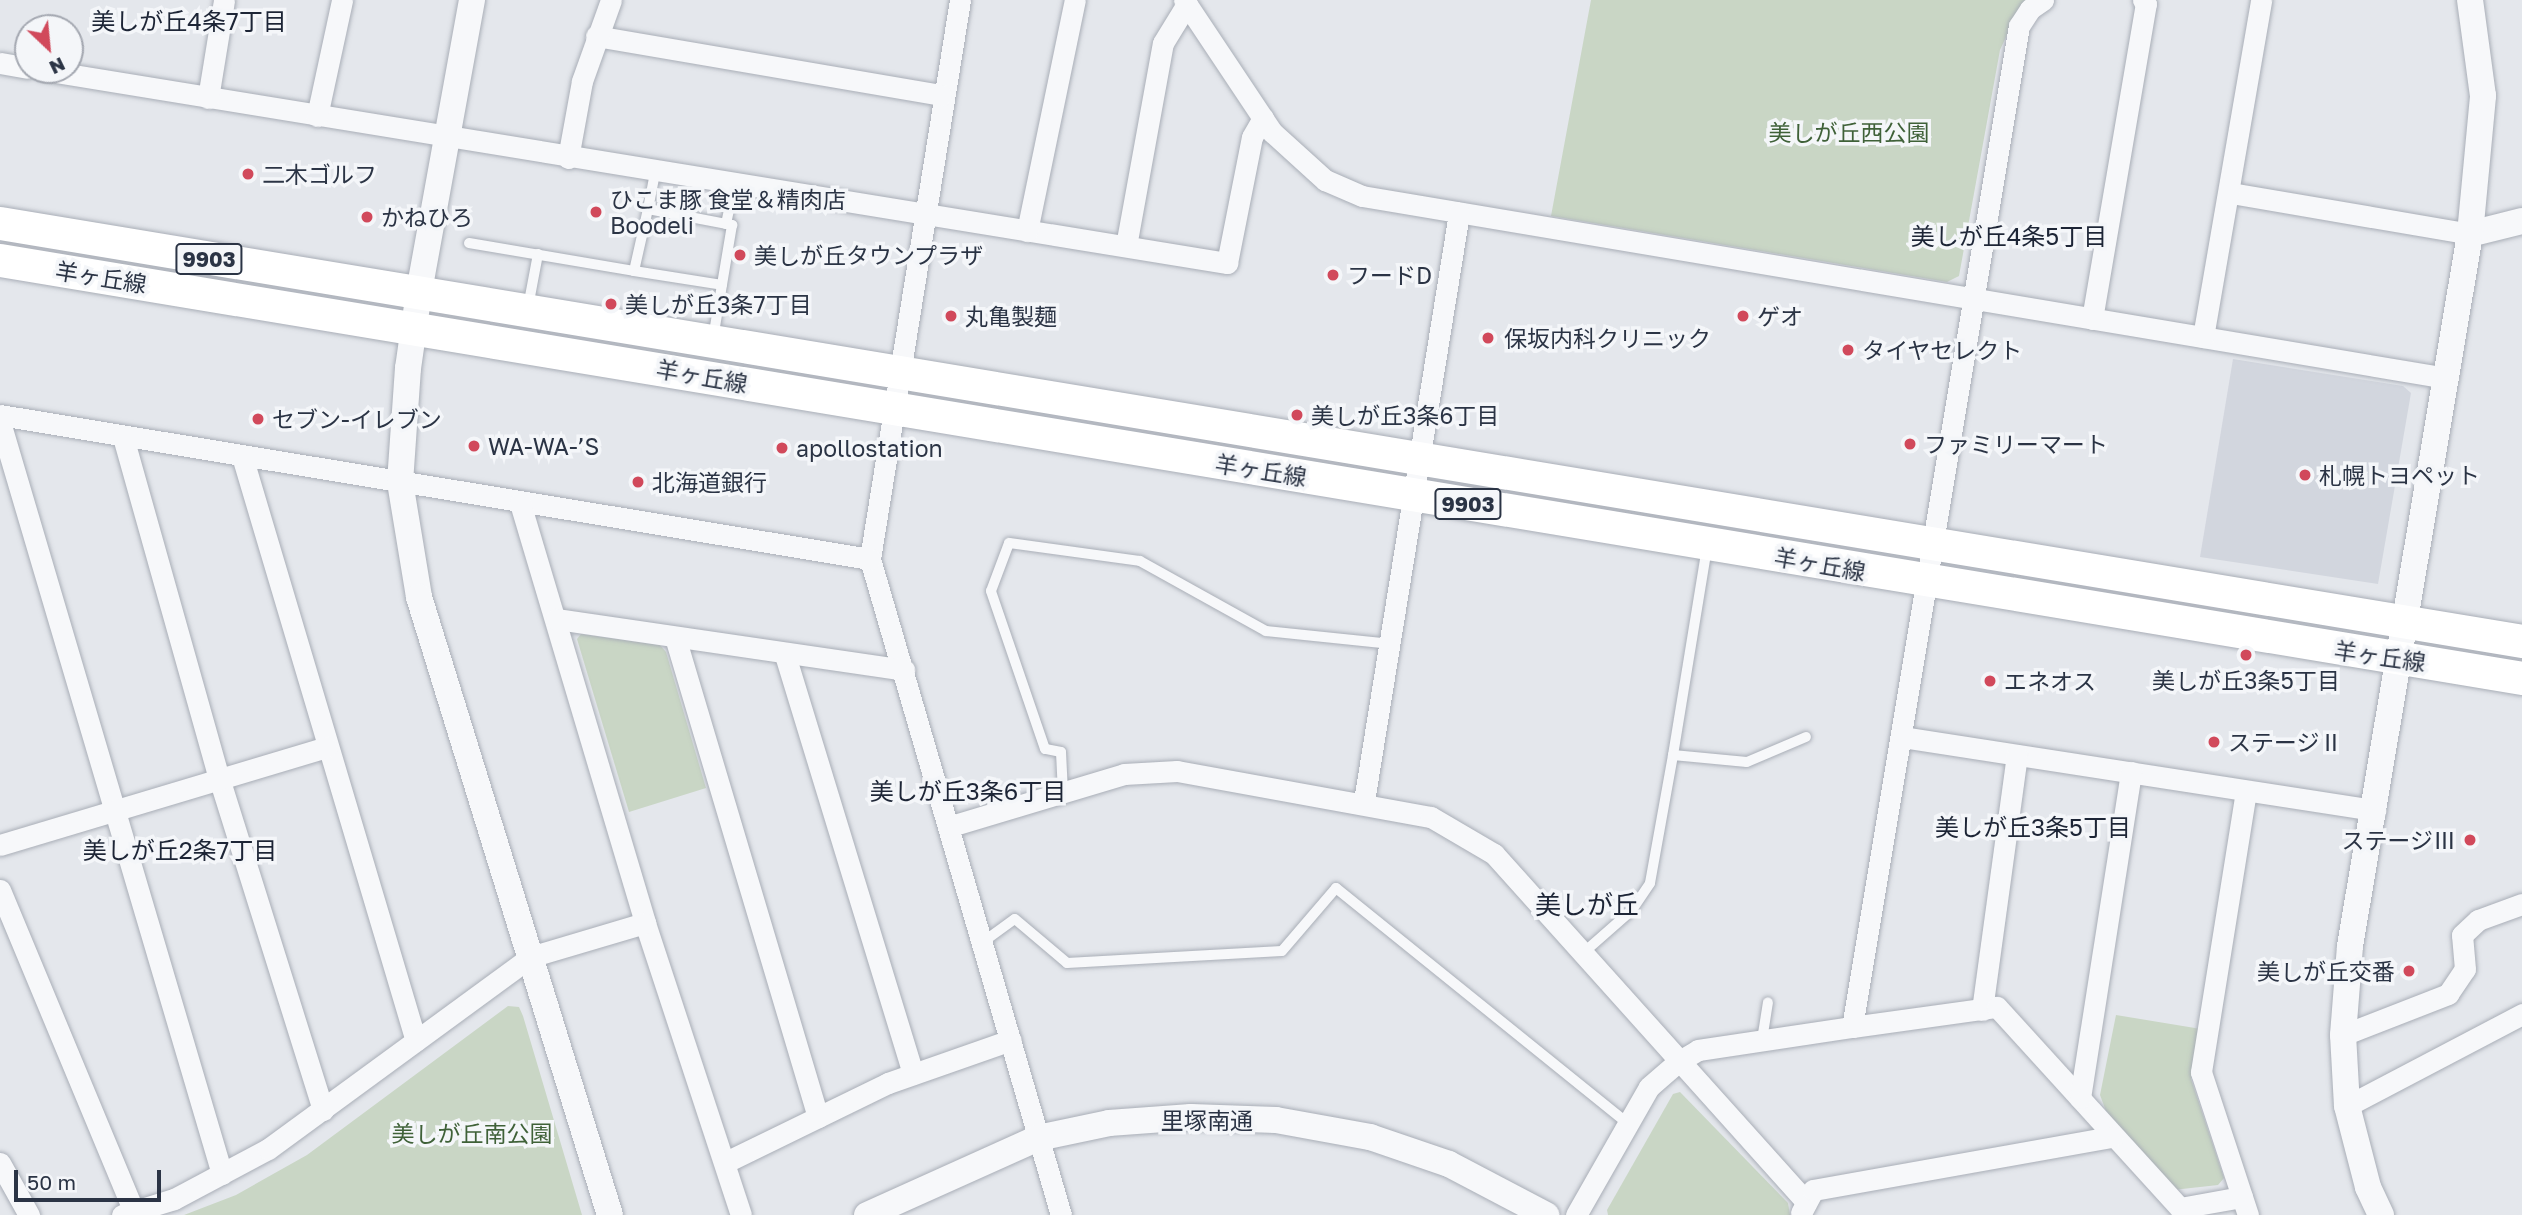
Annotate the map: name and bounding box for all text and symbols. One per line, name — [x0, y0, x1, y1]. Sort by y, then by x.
district label: 美しが丘4条7丁目 — [91, 7, 287, 35]
north arrow — [14, 14, 84, 84]
text: N — [46, 53, 69, 80]
park label: 美しが丘西公園 — [1769, 118, 1929, 146]
place label: 二木ゴルフ — [262, 160, 377, 188]
marker: 二木ゴルフ — [240, 166, 256, 182]
place label: ひこま豚 食堂＆精肉店 Boodeli — [610, 185, 846, 239]
place label: かねひろ — [381, 203, 473, 231]
marker: ひこま豚 食堂＆精肉店 Boodeli — [588, 204, 604, 220]
marker: かねひろ — [359, 209, 375, 225]
district label: 美しが丘4条5丁目 — [1911, 222, 2107, 250]
place label: 美しが丘タウンプラザ — [754, 241, 984, 269]
road number: 9903 — [174, 242, 244, 276]
marker: 美しが丘タウンプラザ — [732, 247, 748, 263]
street label: 羊ヶ丘線 — [53, 256, 149, 298]
place label: フードD — [1347, 261, 1432, 289]
marker: フードD — [1325, 267, 1341, 283]
place label: 美しが丘3条7丁目 — [625, 290, 812, 318]
marker: 美しが丘3条7丁目 — [603, 296, 619, 312]
place label: 丸亀製麺 — [965, 302, 1057, 330]
place label: ゲオ — [1757, 302, 1803, 330]
marker: 丸亀製麺 — [943, 308, 959, 324]
marker: ゲオ — [1735, 308, 1751, 324]
place label: 保坂内科クリニック — [1504, 324, 1711, 352]
marker: 保坂内科クリニック — [1478, 328, 1498, 348]
place label: タイヤセレクト — [1862, 336, 2023, 364]
marker: タイヤセレクト — [1840, 342, 1856, 358]
street label: 羊ヶ丘線 — [654, 354, 750, 398]
place label: 美しが丘3条6丁目 — [1311, 401, 1499, 429]
place label: セブン-イレブン — [272, 405, 442, 433]
marker: 美しが丘3条6丁目 — [1289, 407, 1305, 423]
marker: セブン-イレブン — [250, 411, 266, 427]
place label: ファミリーマート — [1924, 430, 2108, 458]
place label: WA-WA-’S — [488, 432, 599, 460]
place label: apollostation — [796, 434, 943, 462]
marker: ファミリーマート — [1902, 436, 1918, 452]
marker: WA-WA-’S — [466, 438, 482, 454]
marker: apollostation — [774, 440, 790, 456]
street label: 羊ヶ丘線 — [1213, 449, 1309, 491]
place label: 札幌トヨペット — [2319, 461, 2480, 489]
marker: 札幌トヨペット — [2297, 467, 2313, 483]
place label: 北海道銀行 — [652, 468, 767, 496]
marker: 北海道銀行 — [630, 474, 646, 490]
road number: 9903 — [1433, 486, 1503, 522]
street label: 羊ヶ丘線 — [1772, 542, 1868, 586]
street label: 羊ヶ丘線 — [2333, 636, 2427, 676]
marker: 美しが丘3条5丁目 — [2238, 647, 2254, 663]
place label: 美しが丘3条5丁目 — [2152, 666, 2340, 694]
place label: エネオス — [2004, 667, 2096, 695]
marker: エネオス — [1982, 673, 1998, 689]
place label: ステージⅡ — [2228, 728, 2343, 756]
marker: ステージⅡ — [2206, 734, 2222, 750]
district label: 美しが丘3条6丁目 — [870, 777, 1066, 805]
district label: 美しが丘3条5丁目 — [1935, 813, 2131, 841]
place label: ステージⅢ — [2341, 826, 2456, 854]
marker: ステージⅢ — [2462, 832, 2478, 848]
district label: 美しが丘2条7丁目 — [83, 836, 277, 864]
district label: 美しが丘 — [1535, 889, 1639, 921]
place label: 美しが丘交番 — [2257, 957, 2395, 985]
marker: 美しが丘交番 — [2401, 963, 2417, 979]
street label: 里塚南通 — [1161, 1106, 1253, 1134]
park label: 美しが丘南公園 — [392, 1119, 552, 1147]
scale bar — [18, 1156, 164, 1200]
text: 50 m — [27, 1169, 76, 1195]

